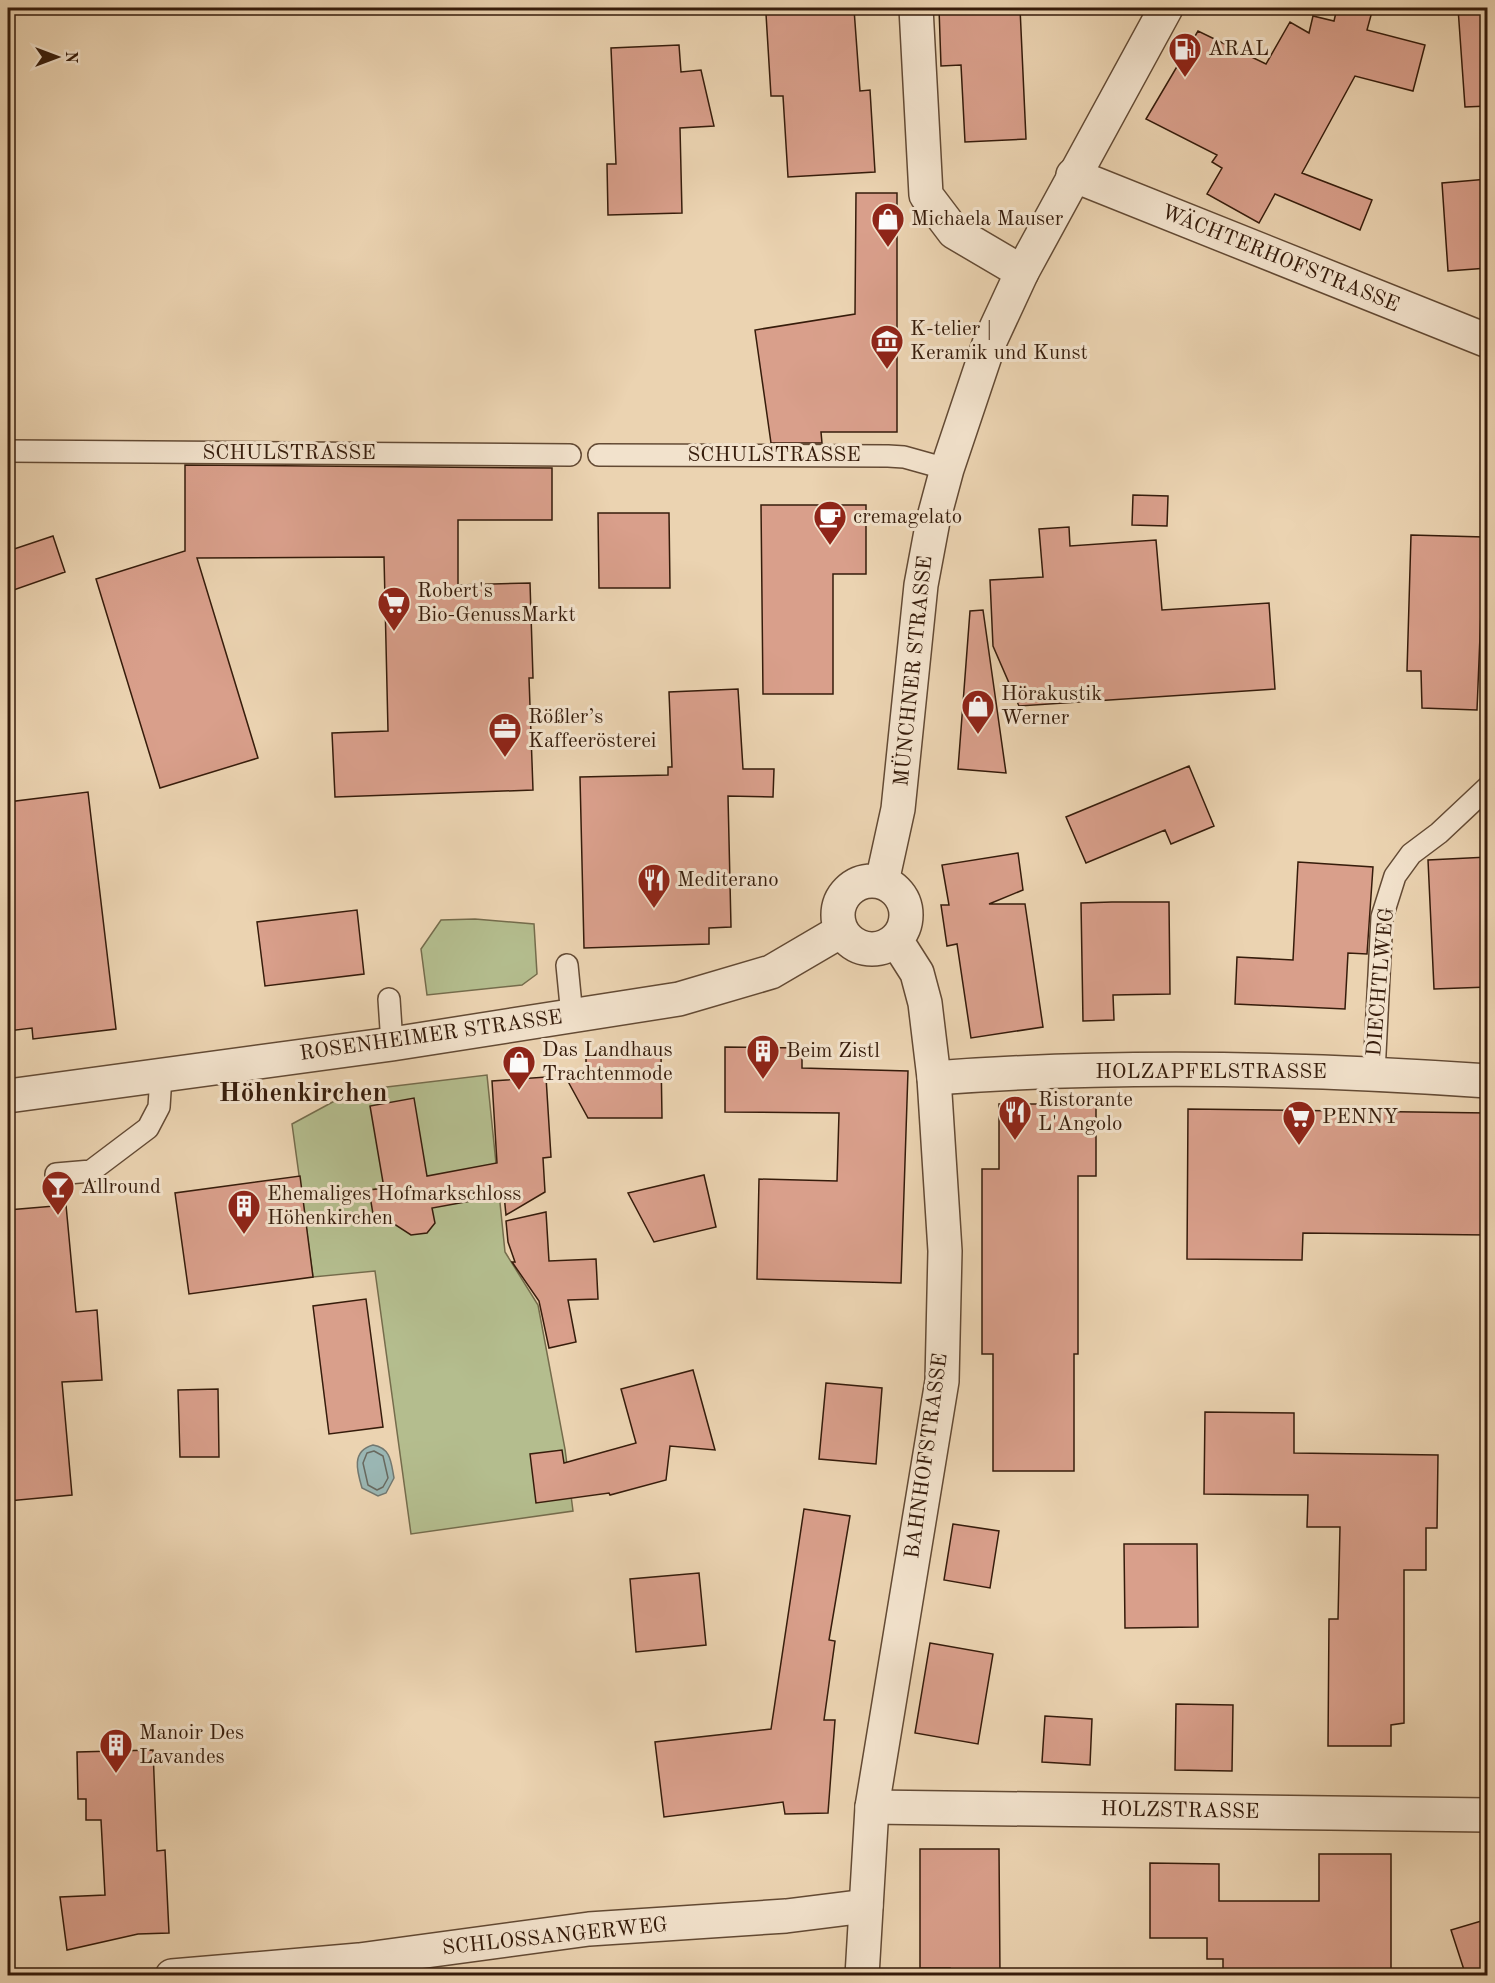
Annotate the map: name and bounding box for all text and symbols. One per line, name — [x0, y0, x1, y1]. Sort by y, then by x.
north arrow — [27, 27, 87, 87]
fuel station icon: ARAL — [1167, 31, 1203, 78]
place label: ARAL — [1208, 39, 1269, 60]
text: N — [62, 51, 78, 64]
street label: WÄCHTERHOFSTRASSE — [1158, 198, 1403, 316]
shop icon: Michaela Mauser — [870, 201, 906, 248]
place label: Michaela Mauser — [911, 209, 1064, 230]
place label: K-telier | Keramik und Kunst — [910, 319, 1088, 364]
museum icon: K-telier | Keramik und Kunst — [869, 323, 905, 370]
street label: SCHULSTRASSE — [202, 443, 376, 464]
street label: SCHULSTRASSE — [687, 445, 861, 466]
cafe icon: cremagelato — [812, 499, 848, 546]
place label: cremagelato — [853, 507, 962, 528]
street label: MÜNCHNER STRASSE — [887, 554, 937, 787]
place label: Robert's Bio-GenussMarkt — [417, 581, 576, 626]
supermarket icon: Robert's Bio-GenussMarkt — [376, 585, 412, 632]
place label: Hörakustik Werner — [1001, 684, 1102, 729]
shop icon: Hörakustik Werner — [960, 688, 996, 735]
place label: Rößler’s Kaffeerösterei — [528, 707, 657, 752]
office icon: Rößler’s Kaffeerösterei — [487, 711, 523, 758]
restaurant icon: Mediterano — [636, 862, 672, 909]
place label: Mediterano — [677, 870, 779, 891]
street label: DIECHTLWEG — [1364, 907, 1398, 1057]
street label: ROSENHEIMER STRASSE — [298, 1007, 564, 1065]
building icon: Beim Zistl — [745, 1033, 781, 1080]
place label: Das Landhaus Trachtenmode — [542, 1040, 673, 1085]
place label: Beim Zistl — [786, 1041, 880, 1062]
shop icon: Das Landhaus Trachtenmode — [501, 1044, 537, 1091]
street label: HOLZAPFELSTRASSE — [1095, 1062, 1327, 1083]
district label: Höhenkirchen — [218, 1080, 388, 1107]
place label: Ristorante L'Angolo — [1038, 1090, 1133, 1135]
restaurant icon: Ristorante L'Angolo — [997, 1094, 1033, 1141]
supermarket icon: PENNY — [1281, 1099, 1317, 1146]
place label: PENNY — [1322, 1107, 1398, 1128]
bar icon: Allround — [40, 1169, 76, 1216]
place label: Allround — [81, 1177, 161, 1198]
place label: Ehemaliges Hofmarkschloss Höhenkirchen — [267, 1184, 521, 1229]
building icon: Ehemaliges Hofmarkschloss Höhenkirchen — [226, 1188, 262, 1235]
street label: BAHNHOFSTRASSE — [902, 1352, 952, 1560]
place label: Manoir Des Lavandes — [139, 1723, 244, 1768]
building icon: Manoir Des Lavandes — [98, 1727, 134, 1774]
street label: HOLZSTRASSE — [1101, 1799, 1259, 1823]
street label: SCHLOSSANGERWEG — [441, 1915, 669, 1959]

